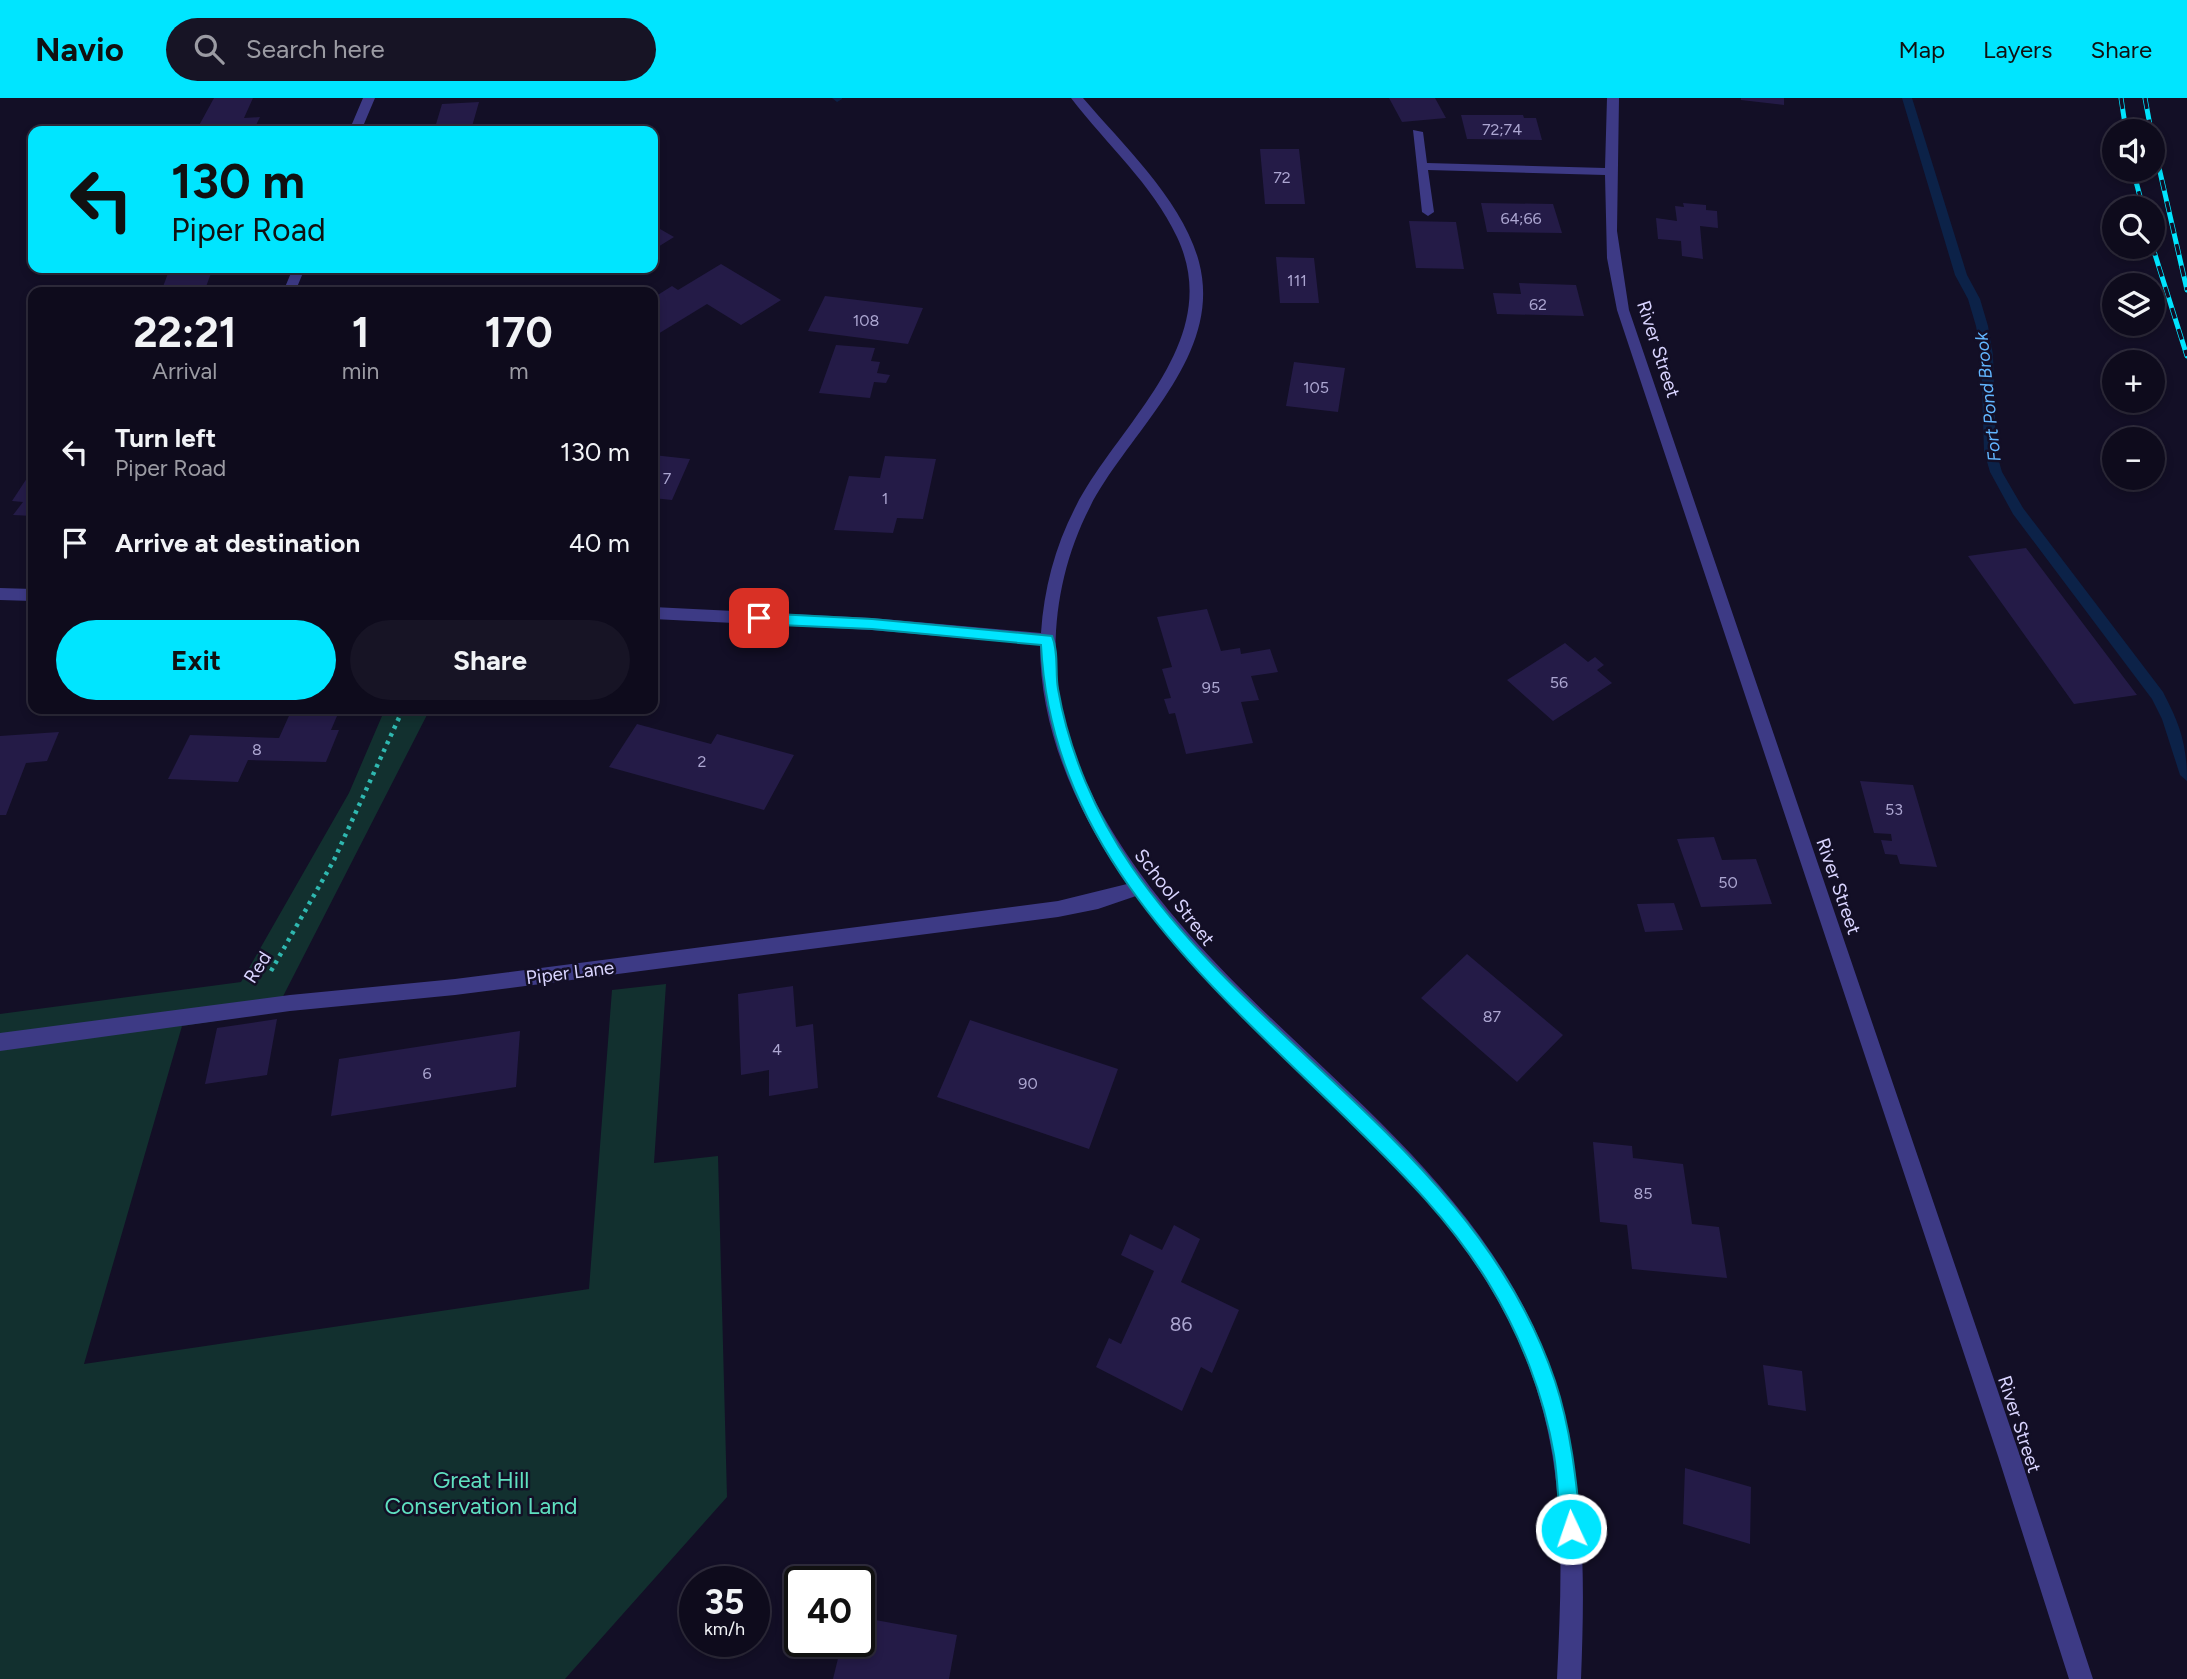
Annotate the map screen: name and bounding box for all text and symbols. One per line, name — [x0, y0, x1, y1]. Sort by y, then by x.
search box — [166, 18, 656, 81]
text: Navio — [35, 30, 124, 69]
icon: search — [190, 30, 228, 68]
text: Search here — [246, 33, 385, 65]
text: Map — [1898, 35, 1945, 64]
text: Layers — [1983, 35, 2052, 64]
text: Share — [2090, 35, 2152, 64]
map controls — [2102, 119, 2165, 490]
button: sound — [2102, 119, 2165, 182]
house number: 72;74 — [1482, 120, 1522, 139]
text: 130 m — [171, 151, 305, 210]
icon: left — [56, 154, 147, 245]
house number: 72 — [1273, 168, 1291, 187]
button: search — [2102, 196, 2165, 259]
house number: 64;66 — [1500, 209, 1542, 228]
text: Piper Road — [171, 211, 326, 249]
house number: 111 — [1287, 271, 1307, 290]
button: layers — [2102, 273, 2165, 336]
house number: 62 — [1529, 295, 1547, 314]
street label: River Street — [1632, 298, 1685, 401]
text: 22:21 — [133, 307, 236, 358]
text: 1 — [352, 307, 369, 358]
text: 170 — [485, 307, 553, 358]
house number: 108 — [853, 311, 879, 330]
water label: Fort Pond Brook — [1970, 330, 2006, 463]
button: + — [2102, 350, 2165, 413]
text: Arrival — [152, 357, 217, 385]
text: min — [342, 357, 379, 385]
text: m — [509, 357, 528, 385]
house number: 105 — [1303, 378, 1329, 397]
text: Turn left — [115, 422, 216, 454]
button: − — [2102, 427, 2165, 490]
icon: left — [56, 433, 94, 471]
text: 130 m — [560, 436, 630, 468]
text: Piper Road — [115, 454, 226, 482]
house number: 7 — [663, 469, 672, 488]
house number: 1 — [882, 489, 888, 508]
icon: arrive — [56, 524, 94, 562]
text: Arrive at destination — [115, 527, 360, 559]
text: 40 m — [569, 527, 630, 559]
pin — [729, 588, 789, 648]
icon: arrive — [740, 599, 778, 637]
button: Exit — [56, 620, 336, 700]
button: Share — [350, 620, 630, 700]
house number: 56 — [1550, 673, 1568, 692]
house number: 95 — [1202, 678, 1220, 697]
house number: 8 — [252, 740, 262, 759]
house number: 2 — [698, 752, 706, 771]
house number: 53 — [1885, 800, 1903, 819]
street label: River Street — [1811, 835, 1866, 937]
street label: School Street — [1130, 844, 1220, 950]
house number: 50 — [1718, 873, 1738, 892]
street label: Red — [239, 947, 276, 988]
street label: Piper Lane — [525, 956, 615, 989]
house number: 87 — [1483, 1007, 1502, 1026]
house number: 4 — [772, 1040, 782, 1059]
house number: 6 — [422, 1064, 432, 1083]
house number: 90 — [1018, 1074, 1038, 1093]
house number: 85 — [1633, 1184, 1653, 1203]
house number: 86 — [1170, 1313, 1192, 1336]
street label: River Street — [1993, 1373, 2046, 1476]
park label: Great Hill Conservation Land — [384, 1466, 578, 1520]
position arrow — [1534, 1492, 1608, 1566]
speed limit sign: 40 — [784, 1566, 875, 1657]
text: 35 — [705, 1581, 744, 1623]
text: km/h — [704, 1618, 745, 1640]

